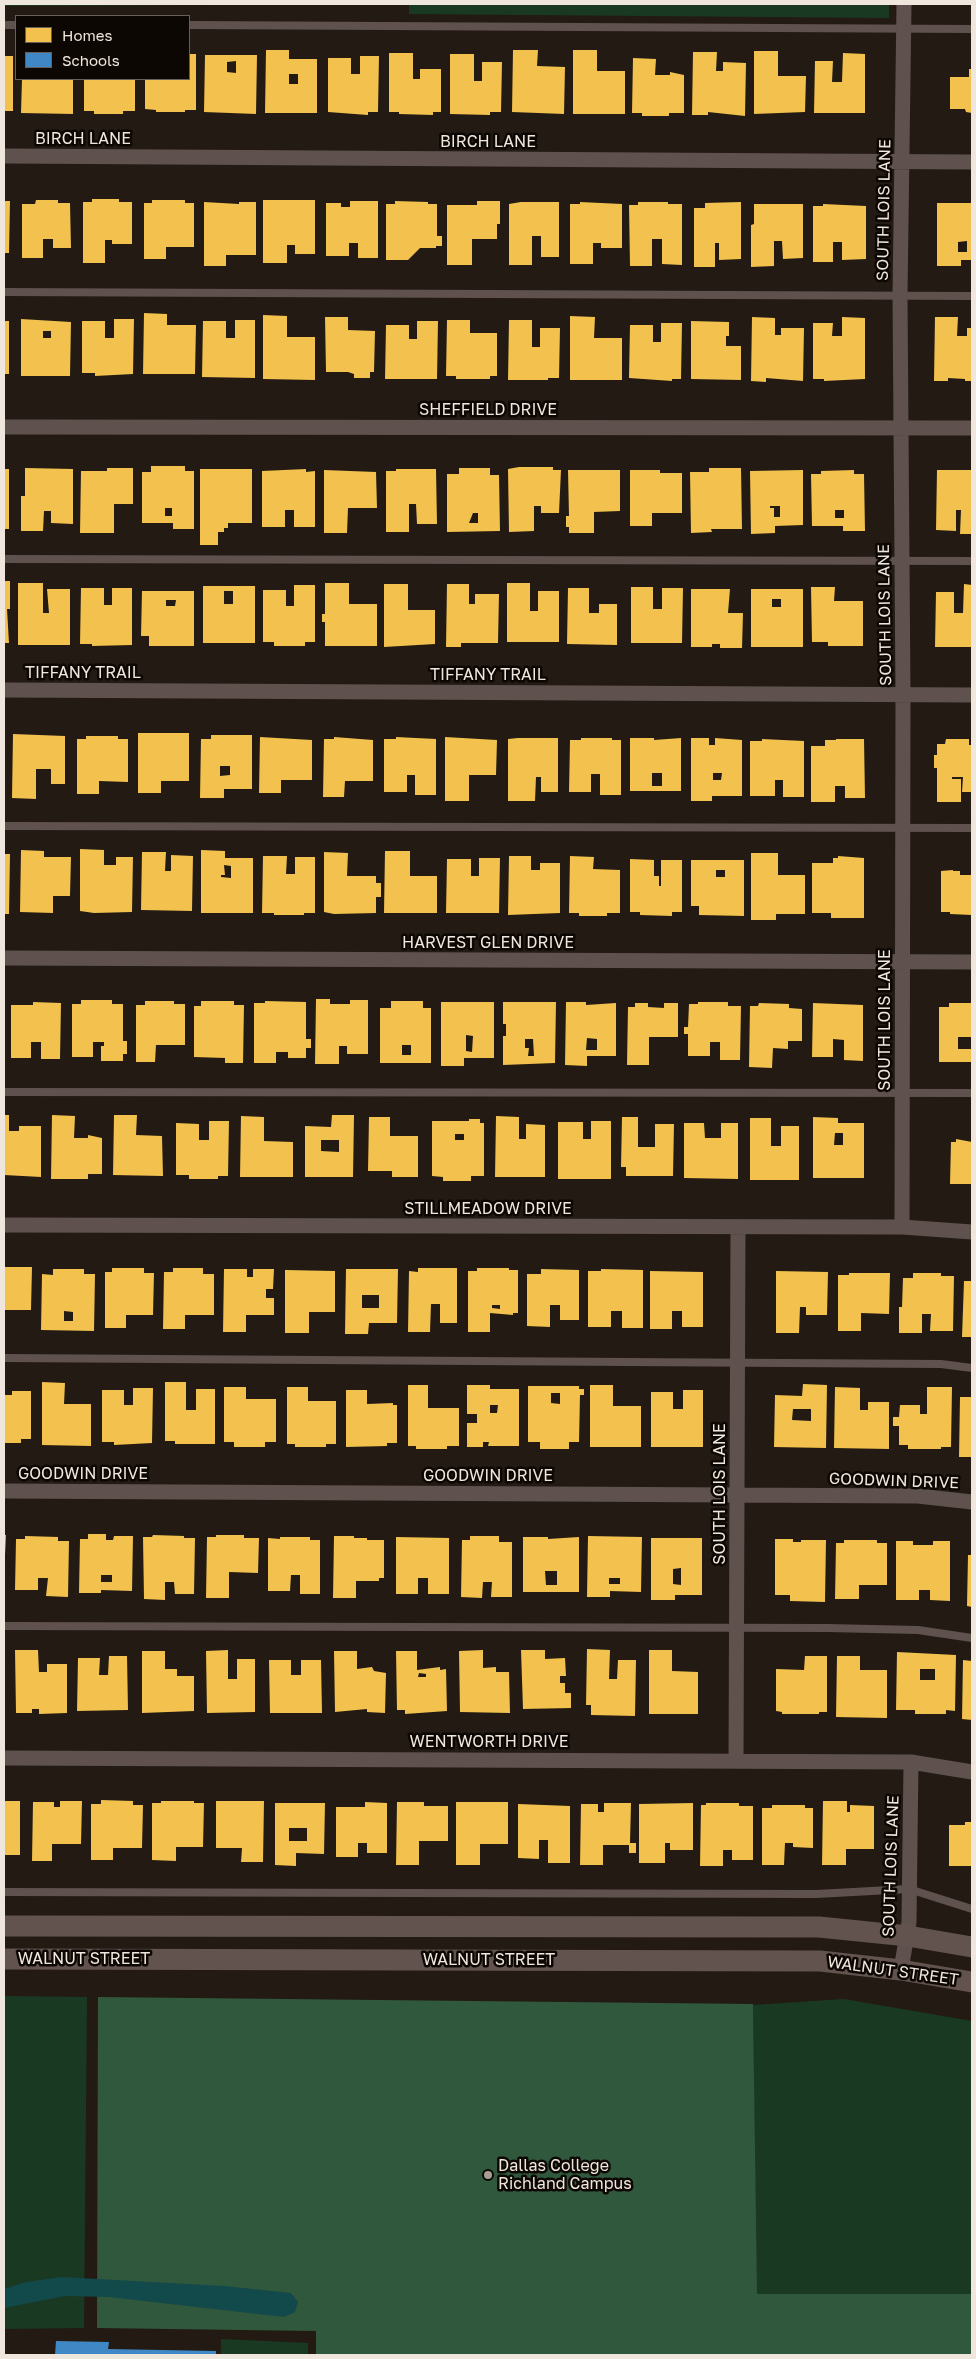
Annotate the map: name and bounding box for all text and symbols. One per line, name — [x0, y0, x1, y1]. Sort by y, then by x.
legend — [15, 15, 190, 80]
text: Homes — [62, 26, 112, 44]
text: Schools — [62, 51, 120, 69]
street label: BIRCH LANE — [35, 129, 131, 149]
street label: BIRCH LANE — [440, 132, 536, 152]
street label: SOUTH LOIS LANE — [873, 139, 895, 281]
street label: SHEFFIELD DRIVE — [419, 400, 557, 420]
street label: SOUTH LOIS LANE — [874, 544, 896, 686]
street label: TIFFANY TRAIL — [25, 663, 141, 683]
street label: TIFFANY TRAIL — [430, 665, 546, 685]
street label: HARVEST GLEN DRIVE — [402, 933, 574, 953]
street label: SOUTH LOIS LANE — [875, 949, 895, 1091]
street label: STILLMEADOW DRIVE — [404, 1199, 572, 1219]
street label: SOUTH LOIS LANE — [710, 1423, 730, 1565]
street label: GOODWIN DRIVE — [18, 1464, 148, 1484]
street label: GOODWIN DRIVE — [423, 1466, 553, 1486]
street label: GOODWIN DRIVE — [829, 1469, 959, 1493]
street label: WENTWORTH DRIVE — [409, 1732, 569, 1752]
street label: SOUTH LOIS LANE — [879, 1795, 903, 1937]
street label: WALNUT STREET — [18, 1949, 150, 1969]
street label: WALNUT STREET — [423, 1950, 555, 1970]
street label: WALNUT STREET — [826, 1952, 960, 1990]
place label: Dallas College Richland Campus — [498, 2156, 632, 2194]
marker: Dallas College Richland Campus — [482, 2169, 494, 2181]

